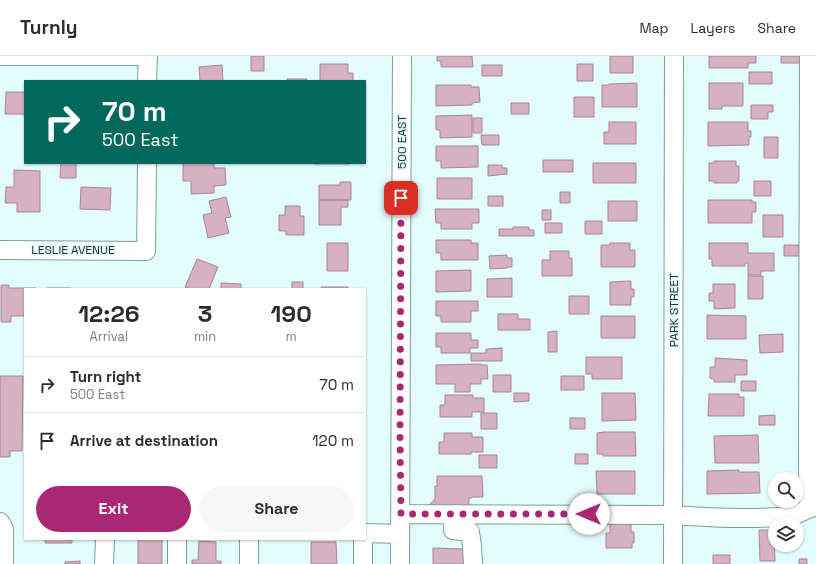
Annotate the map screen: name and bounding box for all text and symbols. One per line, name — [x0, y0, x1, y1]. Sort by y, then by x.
text: Turnly — [20, 15, 78, 40]
text: Map — [639, 19, 669, 37]
text: Layers — [691, 19, 735, 37]
text: Share — [757, 19, 796, 37]
text: 70 m — [102, 93, 167, 129]
icon: right — [36, 96, 88, 148]
street label: 500 EAST — [394, 115, 410, 169]
text: 500 East — [102, 128, 178, 151]
pin — [384, 181, 418, 215]
icon: arrive — [390, 187, 412, 209]
street label: LESLIE AVENUE — [31, 242, 115, 258]
street label: PARK STREET — [666, 273, 682, 347]
text: 12:26 — [78, 298, 140, 329]
text: 3 — [198, 298, 212, 329]
text: 190 — [271, 298, 312, 329]
text: Arrival — [90, 328, 128, 345]
text: min — [194, 328, 216, 345]
text: m — [286, 328, 297, 345]
text: Turn right — [70, 367, 141, 386]
icon: right — [36, 374, 58, 396]
text: 70 m — [319, 375, 354, 394]
text: 500 East — [70, 386, 125, 403]
icon: arrive — [36, 430, 58, 452]
text: Arrive at destination — [70, 431, 218, 450]
text: 120 m — [312, 431, 354, 450]
map controls — [768, 472, 804, 552]
button: search — [768, 472, 804, 508]
button: Exit — [36, 486, 191, 532]
button: Share — [199, 486, 354, 532]
position arrow — [568, 493, 610, 535]
button: layers — [768, 516, 804, 552]

